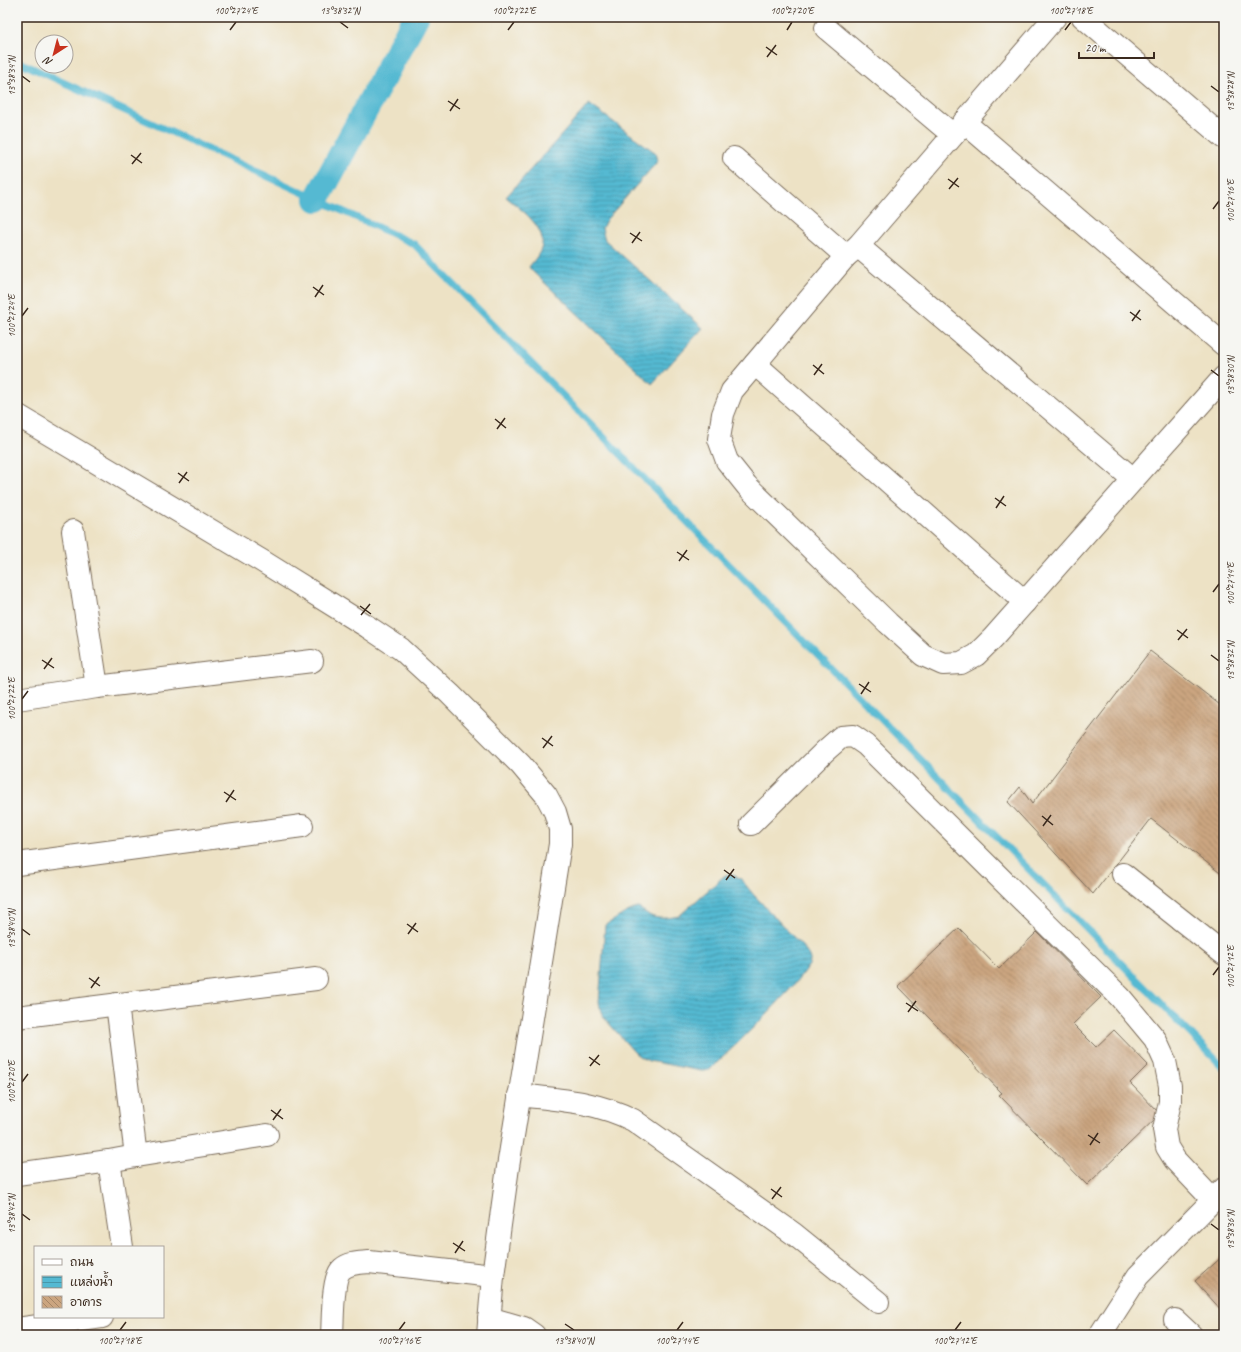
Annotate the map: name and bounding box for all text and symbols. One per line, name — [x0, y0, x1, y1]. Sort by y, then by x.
text: 100°27'24"E — [214, 4, 259, 17]
text: 13°38'32"N — [320, 4, 362, 17]
text: 100°27'22"E — [492, 4, 537, 17]
text: 100°27'20"E — [770, 4, 815, 17]
text: 100°27'18"E — [1049, 4, 1094, 17]
north arrow — [34, 34, 74, 74]
scale bar — [1079, 34, 1154, 60]
text: 20 m — [1085, 40, 1107, 56]
text: N — [39, 53, 55, 70]
text: 13°38'34"N — [5, 54, 18, 96]
text: 13°38'28"N — [1224, 70, 1237, 112]
text: 100°27'16"E — [1224, 178, 1237, 223]
text: 100°27'24"E — [5, 293, 18, 338]
text: 13°38'30"N — [1224, 354, 1237, 396]
text: 100°27'14"E — [1224, 561, 1237, 606]
text: 13°38'32"N — [1224, 639, 1237, 681]
text: 100°27'22"E — [5, 676, 18, 721]
text: 13°38'40"N — [5, 907, 18, 949]
text: 100°27'12"E — [1224, 944, 1237, 989]
text: 100°27'20"E — [5, 1059, 18, 1104]
text: 13°38'42"N — [5, 1192, 18, 1234]
text: 13°38'36"N — [1224, 1208, 1237, 1250]
legend — [34, 1246, 164, 1318]
text: ถนน — [70, 1254, 94, 1270]
text: แหล่งน้ำ — [70, 1271, 113, 1290]
text: อาคาร — [70, 1294, 102, 1310]
text: 100°27'18"E — [98, 1334, 143, 1347]
text: 100°27'16"E — [377, 1334, 422, 1347]
text: 13°38'40"N — [554, 1334, 596, 1347]
text: 100°27'14"E — [655, 1334, 700, 1347]
text: 100°27'12"E — [933, 1334, 978, 1347]

